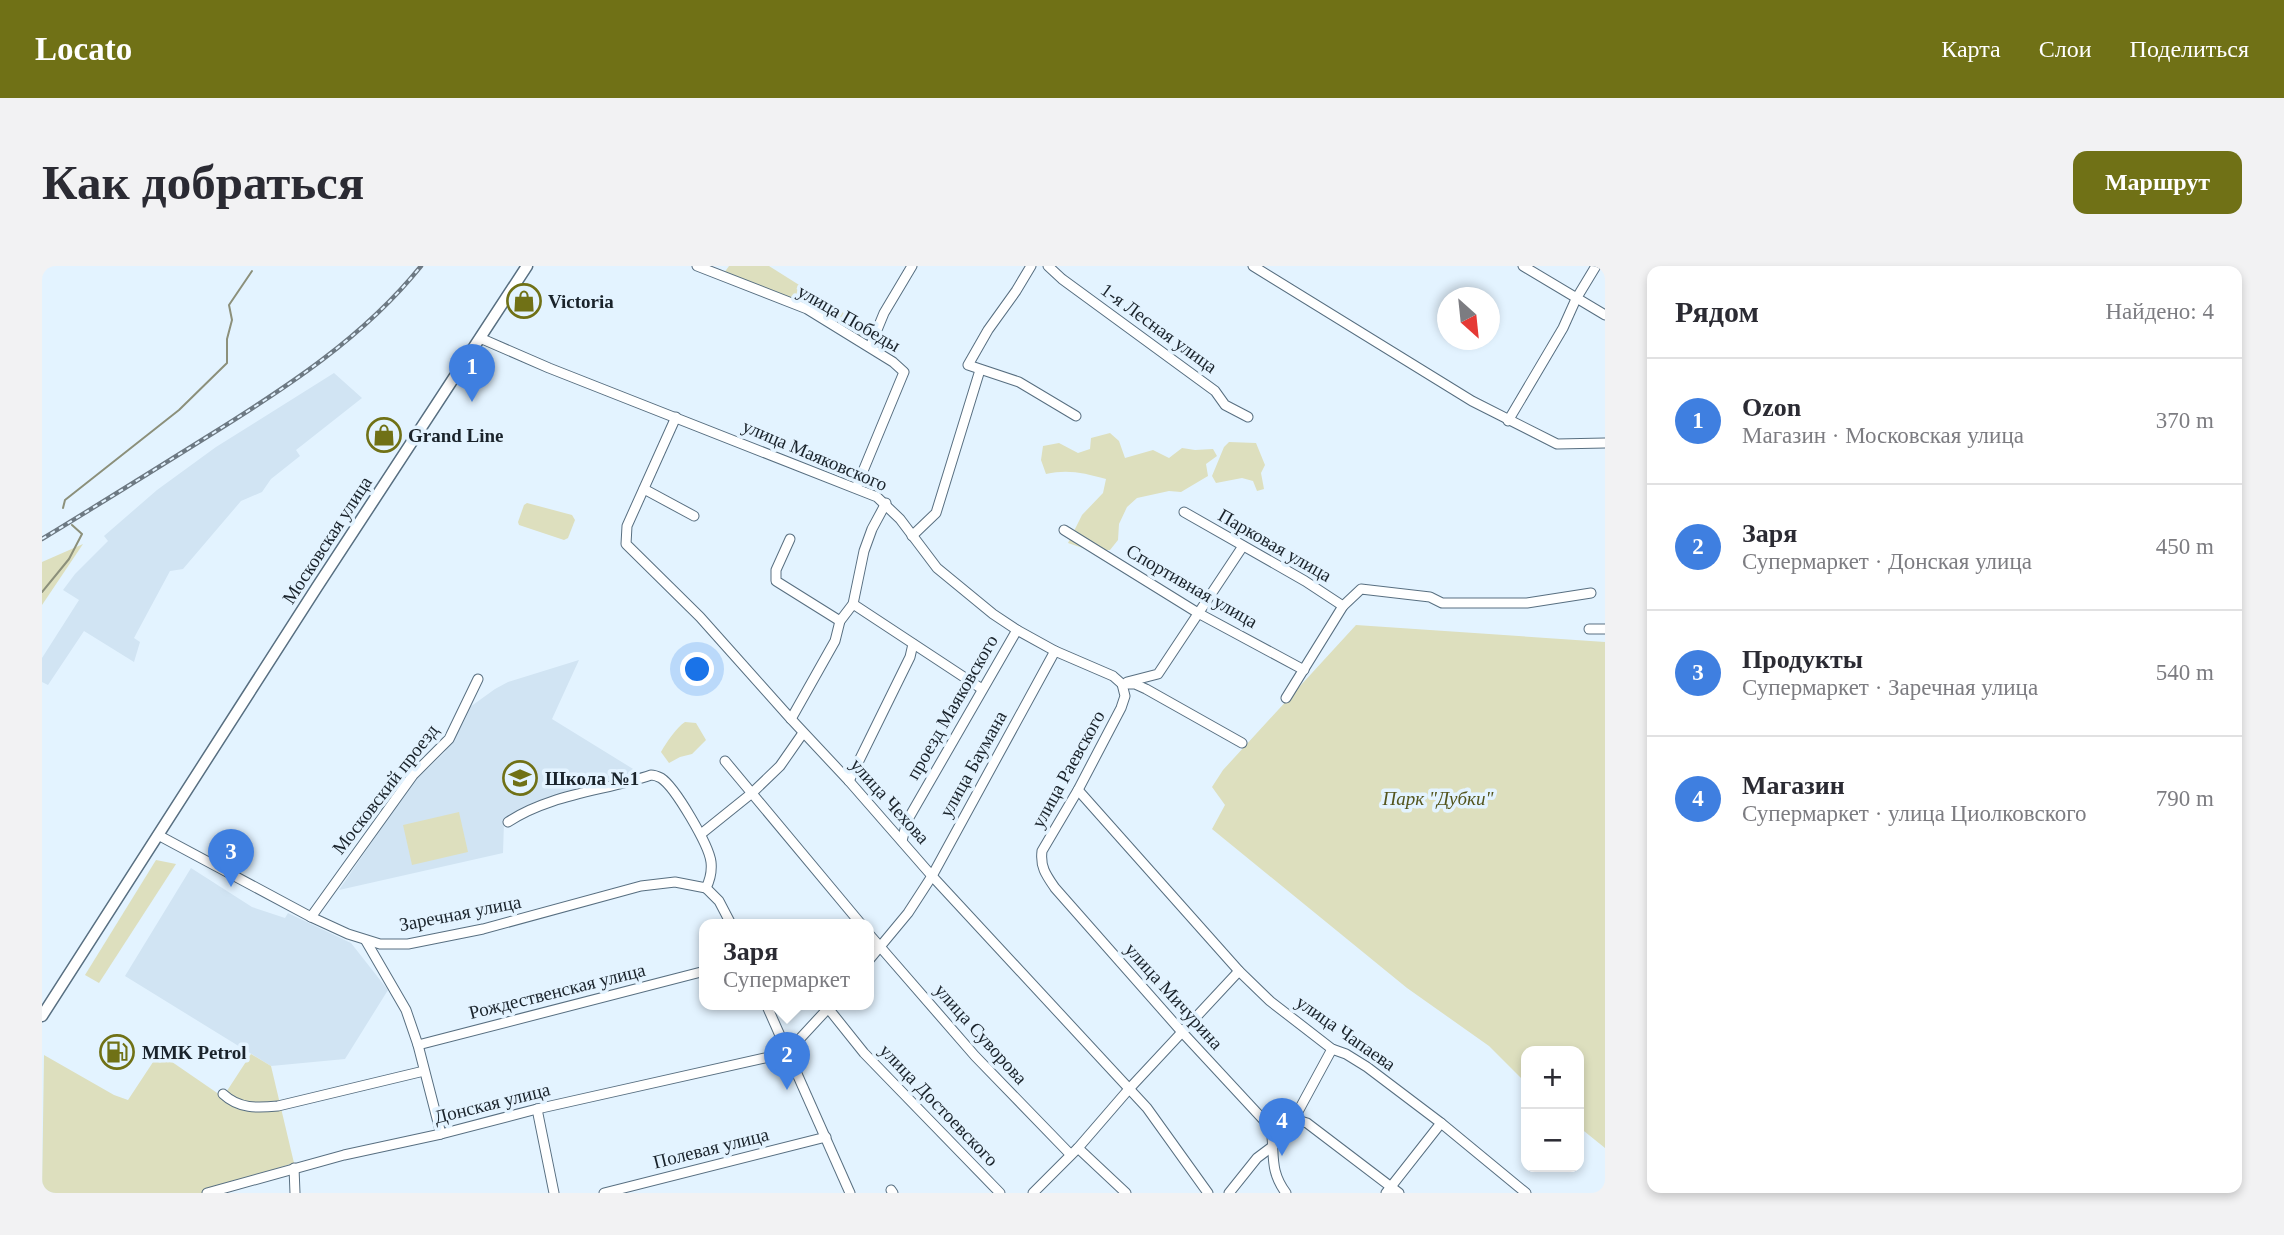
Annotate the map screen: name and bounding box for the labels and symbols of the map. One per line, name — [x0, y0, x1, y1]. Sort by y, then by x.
street label: 1-я Лесная улица — [1097, 279, 1222, 378]
street label: улица Победы — [794, 280, 904, 356]
shop icon: Victoria — [505, 282, 543, 320]
north arrow — [1437, 287, 1500, 350]
place label: Victoria — [548, 291, 614, 312]
pin: 1 — [449, 344, 495, 402]
street label: улица Маяковского — [739, 415, 891, 495]
shop icon: Grand Line — [365, 416, 403, 454]
place label: Grand Line — [408, 425, 504, 446]
street label: Московская улица — [278, 472, 376, 608]
street label: Парковая улица — [1215, 504, 1336, 586]
street label: Спортивная улица — [1123, 540, 1262, 632]
street label: проезд Маяковского — [902, 631, 1002, 783]
your location — [680, 652, 714, 686]
street label: улица Баумана — [935, 707, 1011, 821]
street label: улица Раевского — [1027, 707, 1109, 831]
street label: Московский проезд — [328, 720, 442, 858]
street label: улица Чехова — [846, 754, 934, 848]
school or university icon: Школа №1 — [501, 759, 539, 797]
place label: Школа №1 — [545, 768, 639, 789]
park label: Парк "Дубки" — [1382, 788, 1494, 809]
pin: 3 — [208, 829, 254, 887]
street label: Заречная улица — [397, 891, 523, 935]
street label: улица Мичурина — [1121, 938, 1228, 1054]
street label: Рождественская улица — [467, 959, 648, 1023]
street label: улица Суворова — [930, 979, 1032, 1089]
street label: улица Чапаева — [1292, 991, 1400, 1075]
pin: 2 — [764, 1032, 810, 1090]
fuel station icon: MMK Petrol — [98, 1033, 136, 1071]
street label: улица Достоевского — [875, 1040, 1003, 1170]
place label: MMK Petrol — [142, 1042, 247, 1063]
street label: Донская улица — [432, 1078, 553, 1128]
pin: 4 — [1259, 1098, 1305, 1156]
street label: Полевая улица — [651, 1123, 772, 1173]

